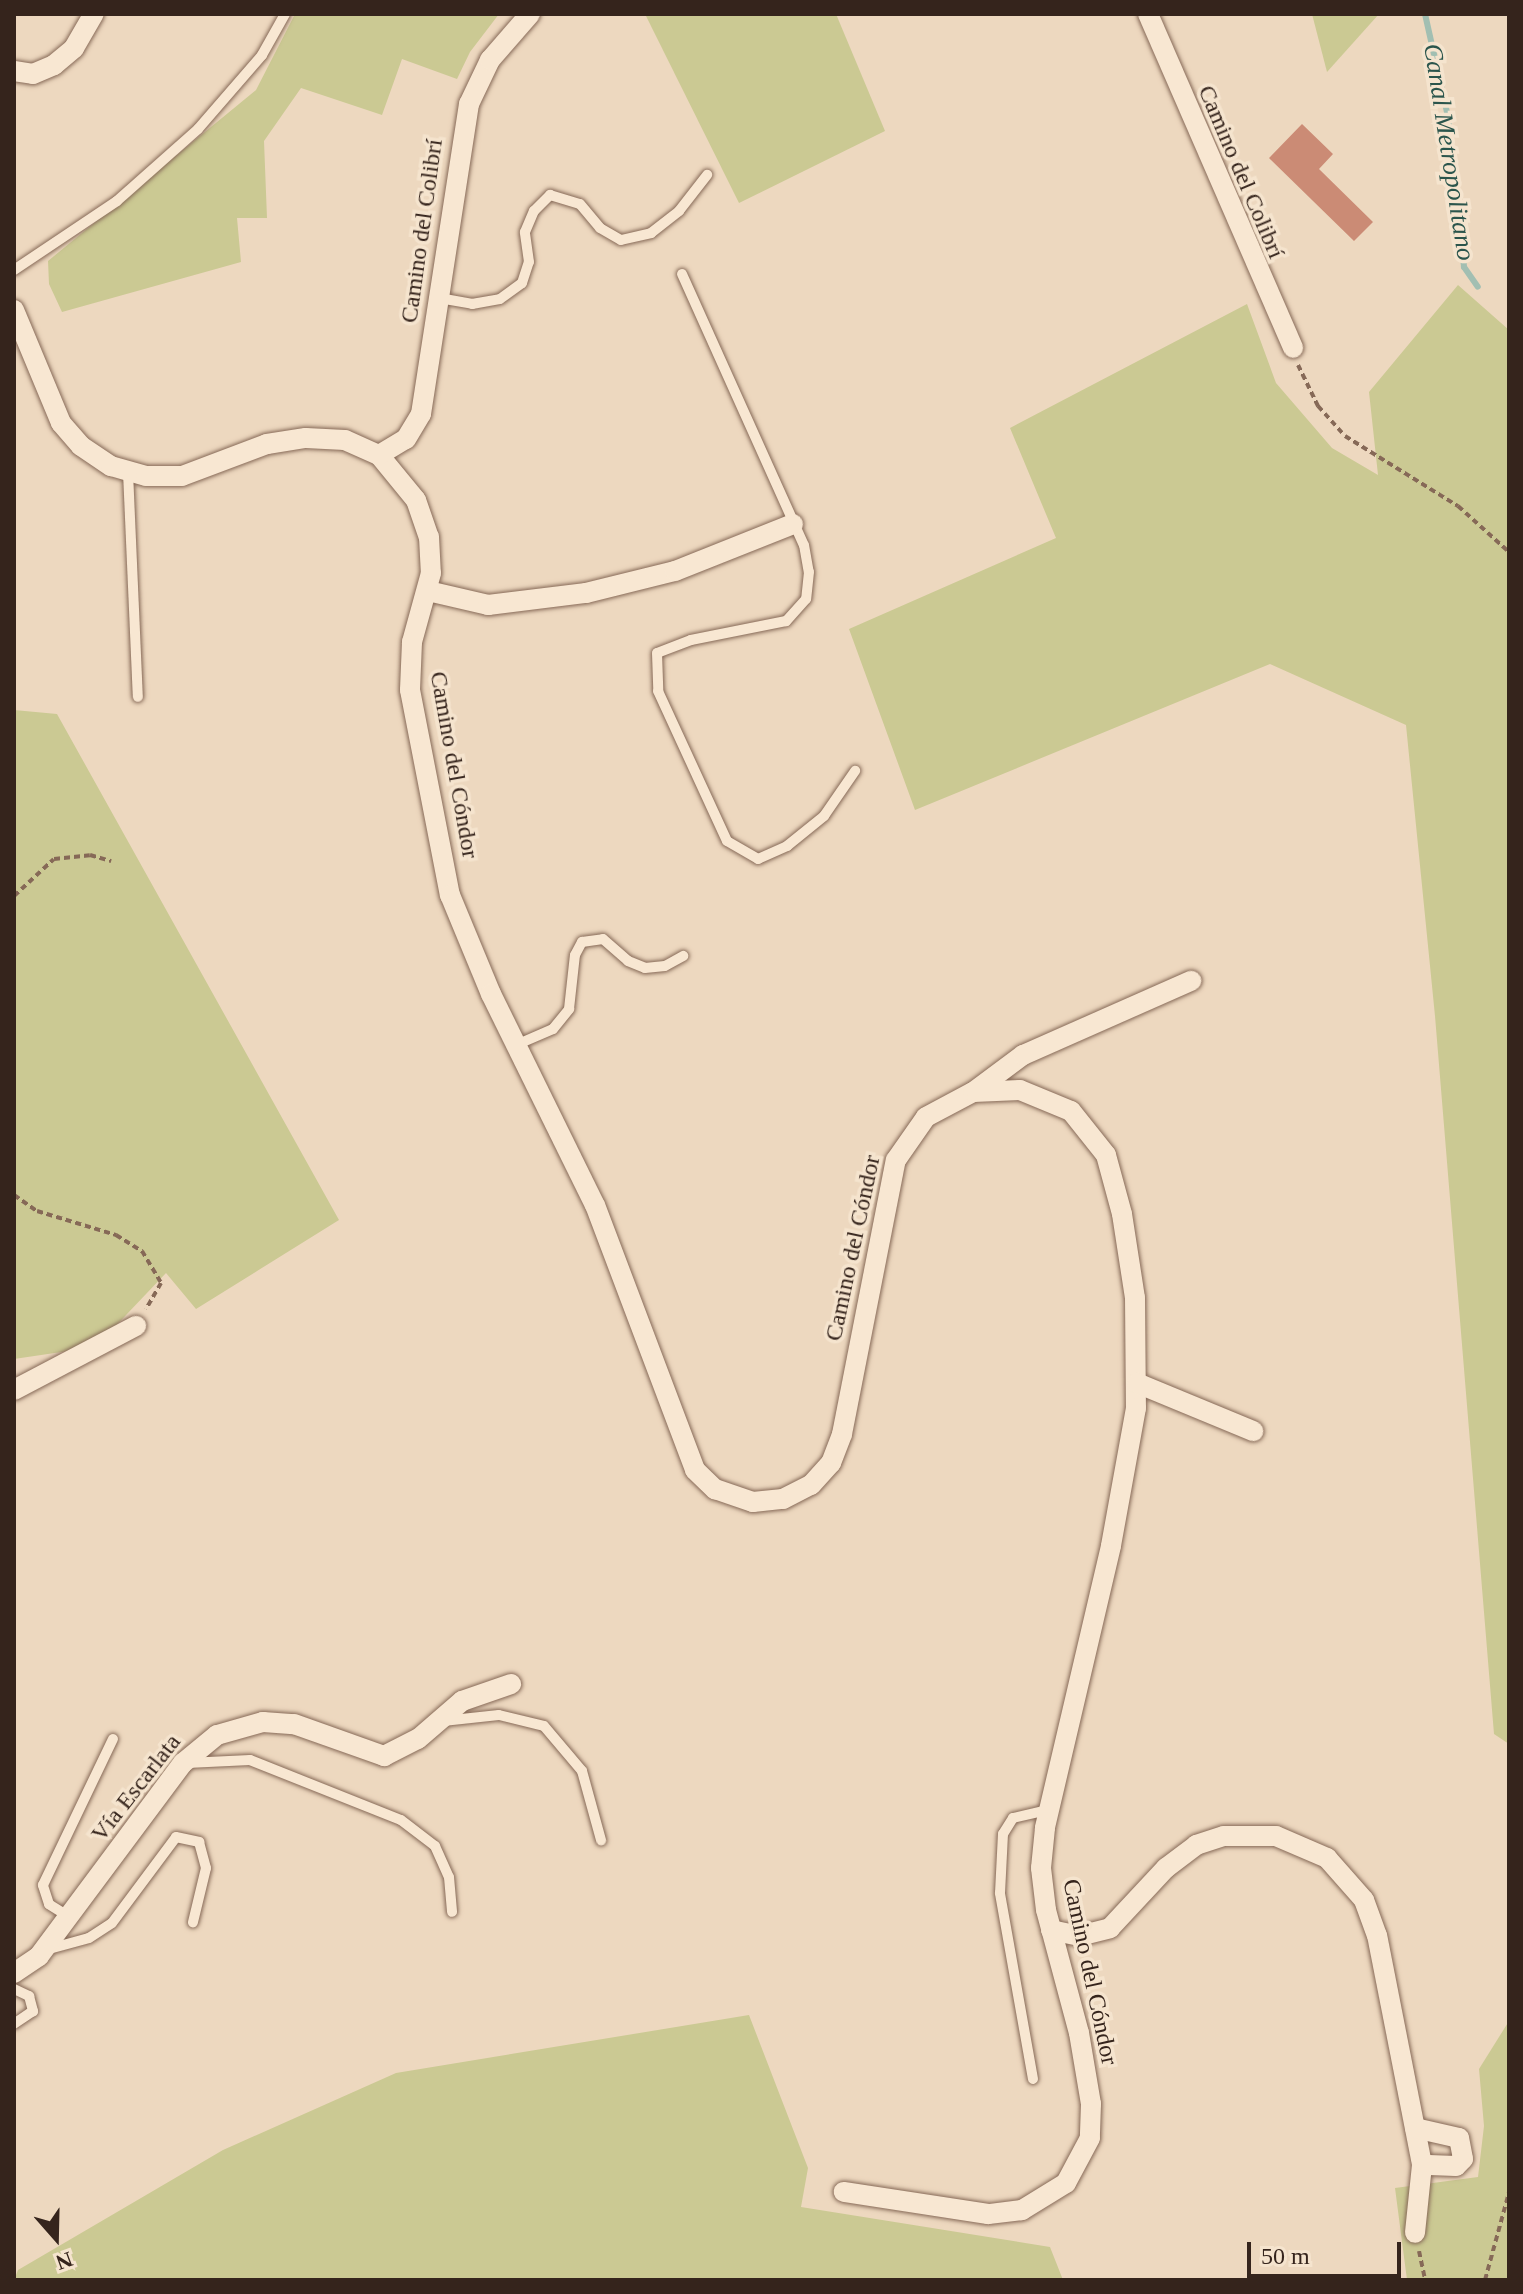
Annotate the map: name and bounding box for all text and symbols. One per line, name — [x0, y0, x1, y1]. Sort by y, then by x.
water label: Canal Metropolitano — [1416, 41, 1482, 263]
street label: Camino del Colibrí — [1192, 81, 1290, 263]
street label: Camino del Colibrí — [395, 137, 449, 325]
street label: Camino del Cóndor — [423, 669, 485, 861]
street label: Camino del Cóndor — [819, 1152, 887, 1344]
street label: Vía Escarlata — [85, 1728, 187, 1848]
street label: Camino del Cóndor — [1056, 1876, 1124, 2068]
north arrow — [16, 2198, 96, 2278]
scale bar — [1251, 2226, 1405, 2276]
text: 50 m — [1261, 2243, 1310, 2269]
text: N — [53, 2247, 76, 2275]

